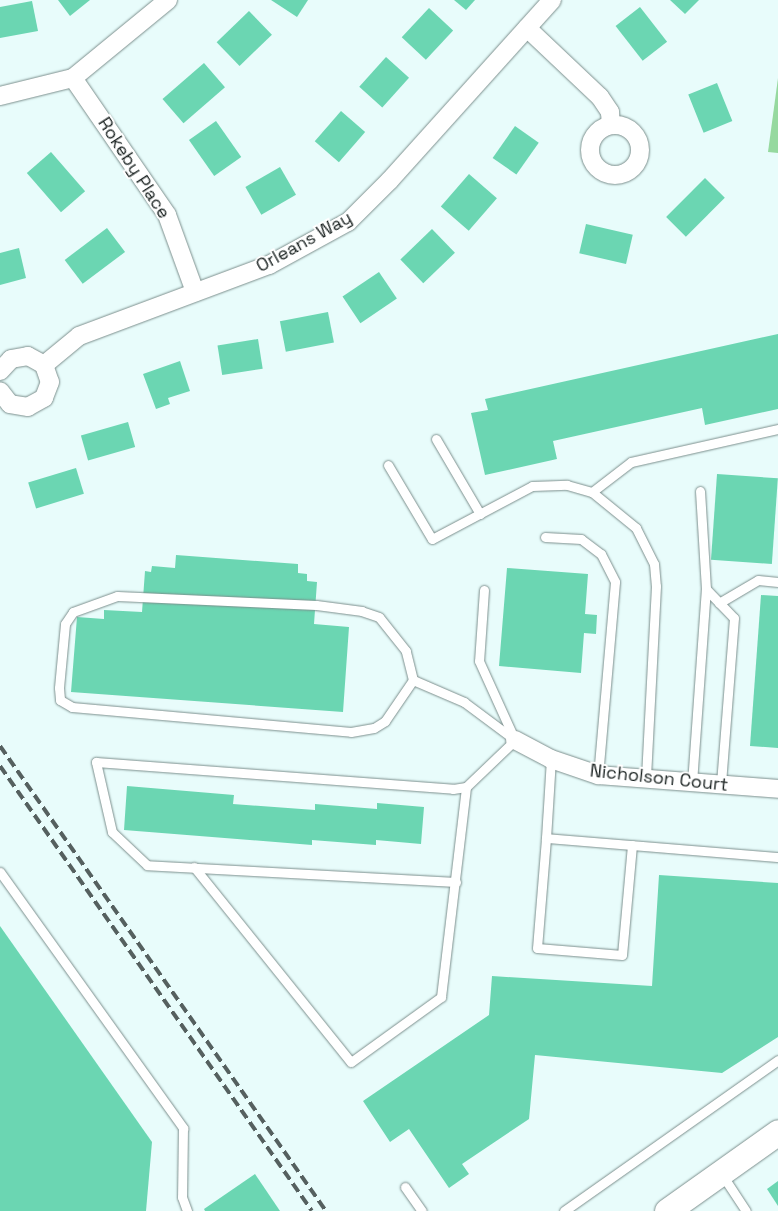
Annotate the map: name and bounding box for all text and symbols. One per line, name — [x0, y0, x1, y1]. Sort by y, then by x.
street label: Rokeby Place — [93, 113, 175, 223]
street label: Orleans Way — [252, 207, 356, 277]
street label: Nicholson Court — [589, 760, 729, 796]

